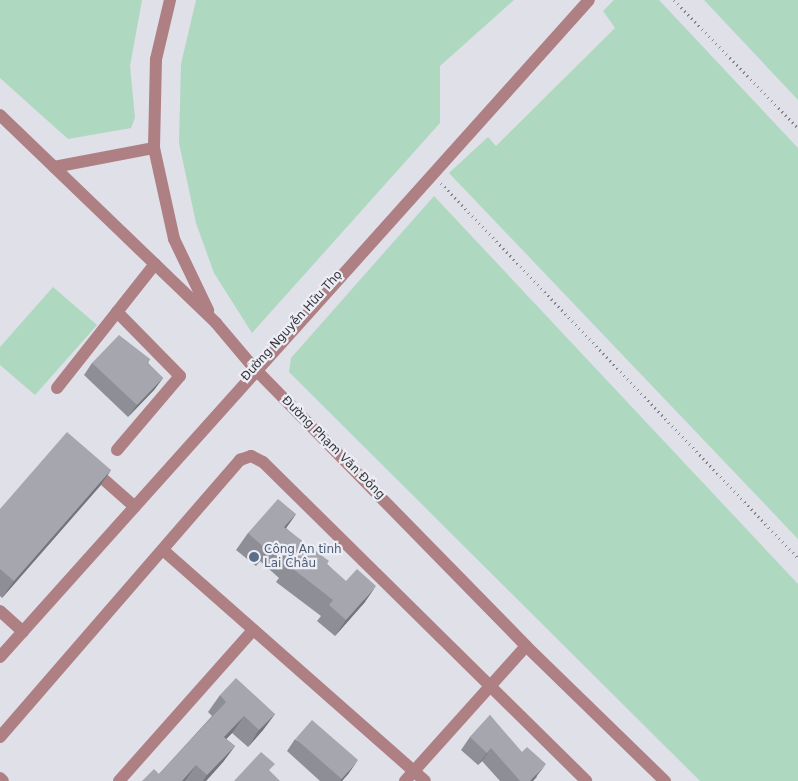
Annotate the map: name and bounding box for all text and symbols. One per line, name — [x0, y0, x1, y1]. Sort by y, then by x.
street label: Đường Nguyễn Hữu Thọ — [239, 268, 345, 384]
street label: Đường Phạm Văn Đồng — [278, 393, 388, 503]
place label: Công An tỉnh Lai Châu — [264, 543, 342, 571]
marker: Công An tỉnh Lai Châu — [248, 551, 260, 563]

